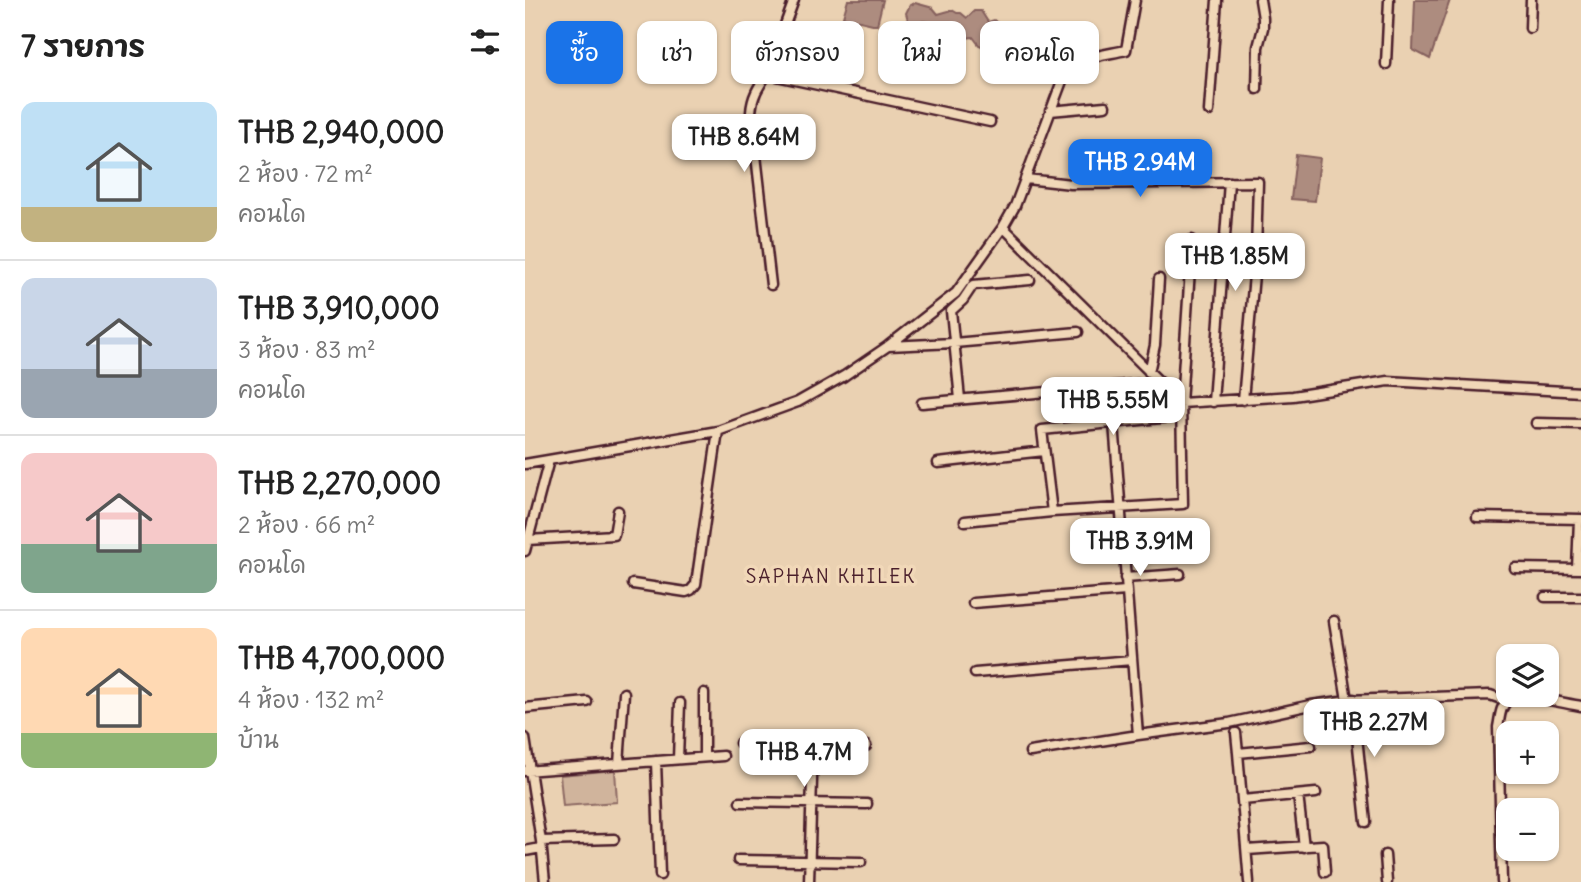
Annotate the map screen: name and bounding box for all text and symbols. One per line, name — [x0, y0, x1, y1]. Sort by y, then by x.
chip: ซื้อ — [546, 21, 623, 84]
chip: เช่า — [637, 21, 717, 84]
chip: ตัวกรอง — [731, 21, 864, 84]
chip: ใหม่ — [878, 21, 966, 84]
chip: คอนโด — [980, 21, 1099, 84]
icon: filters — [466, 23, 504, 61]
text: 7 รายการ — [21, 27, 145, 65]
text: THB 2,940,000 — [238, 113, 445, 151]
pin: THB 8.64M — [664, 114, 824, 174]
text: THB 8.64M — [688, 122, 800, 151]
icon: home — [77, 130, 161, 214]
pin: THB 2.94M — [1060, 140, 1220, 199]
text: THB 2.94M — [1084, 147, 1196, 176]
text: 2 ห้อง · 72 m² — [238, 159, 373, 188]
text: คอนโด — [238, 199, 306, 228]
pin: THB 1.85M — [1155, 233, 1315, 293]
text: THB 1.85M — [1181, 241, 1289, 270]
text: THB 3,910,000 — [238, 289, 440, 327]
icon: home — [77, 306, 161, 390]
text: 3 ห้อง · 83 m² — [238, 335, 376, 364]
text: คอนโด — [238, 375, 306, 404]
pin: THB 5.55M — [1033, 378, 1193, 437]
text: THB 5.55M — [1057, 385, 1169, 414]
text: THB 2,270,000 — [238, 464, 441, 502]
icon: home — [77, 481, 161, 565]
text: 2 ห้อง · 66 m² — [238, 510, 375, 539]
pin: THB 3.91M — [1060, 518, 1220, 578]
text: THB 3.91M — [1086, 526, 1194, 555]
text: คอนโด — [238, 550, 306, 579]
district label: SAPHAN KHILEK — [746, 564, 916, 588]
text: THB 4,700,000 — [238, 639, 445, 677]
map controls — [1496, 644, 1559, 861]
button: layers — [1496, 644, 1559, 707]
icon: home — [77, 656, 161, 740]
text: 4 ห้อง · 132 m² — [238, 685, 384, 714]
pin: THB 2.27M — [1294, 700, 1454, 759]
text: THB 2.27M — [1320, 707, 1429, 736]
button: + — [1496, 721, 1559, 784]
text: บ้าน — [238, 725, 279, 754]
pin: THB 4.7M — [732, 730, 876, 789]
text: THB 4.7M — [755, 737, 853, 766]
button: − — [1496, 798, 1559, 861]

